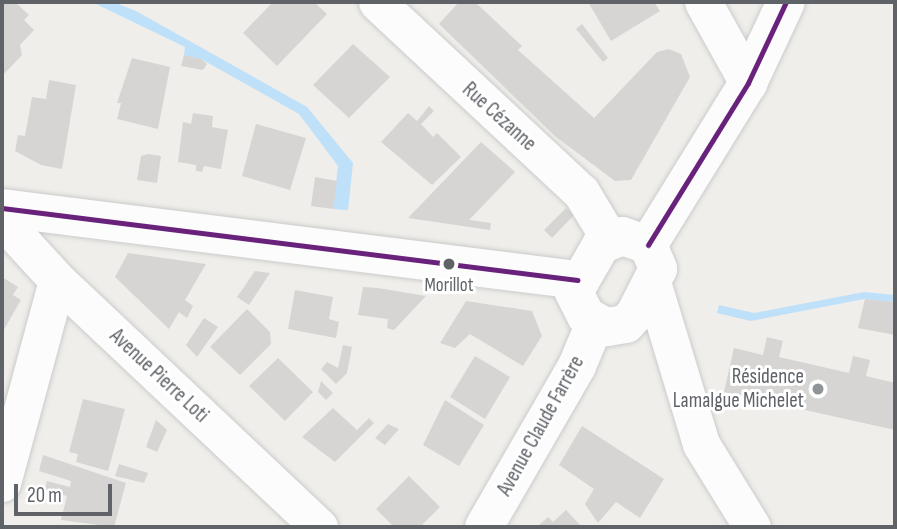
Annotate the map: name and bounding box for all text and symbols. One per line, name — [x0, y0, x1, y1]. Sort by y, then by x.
street label: Rue Cézanne — [457, 77, 541, 157]
marker: Morillot — [442, 257, 456, 271]
place label: Morillot — [425, 275, 473, 297]
street label: Avenue Pierre Loti — [104, 324, 214, 428]
street label: Avenue Claude Farrère — [492, 352, 590, 500]
place label: Résidence Lamalgue Michelet — [673, 364, 804, 414]
marker: Résidence Lamalgue Michelet — [810, 381, 826, 397]
scale bar — [18, 470, 116, 514]
text: 20 m — [27, 483, 62, 508]

